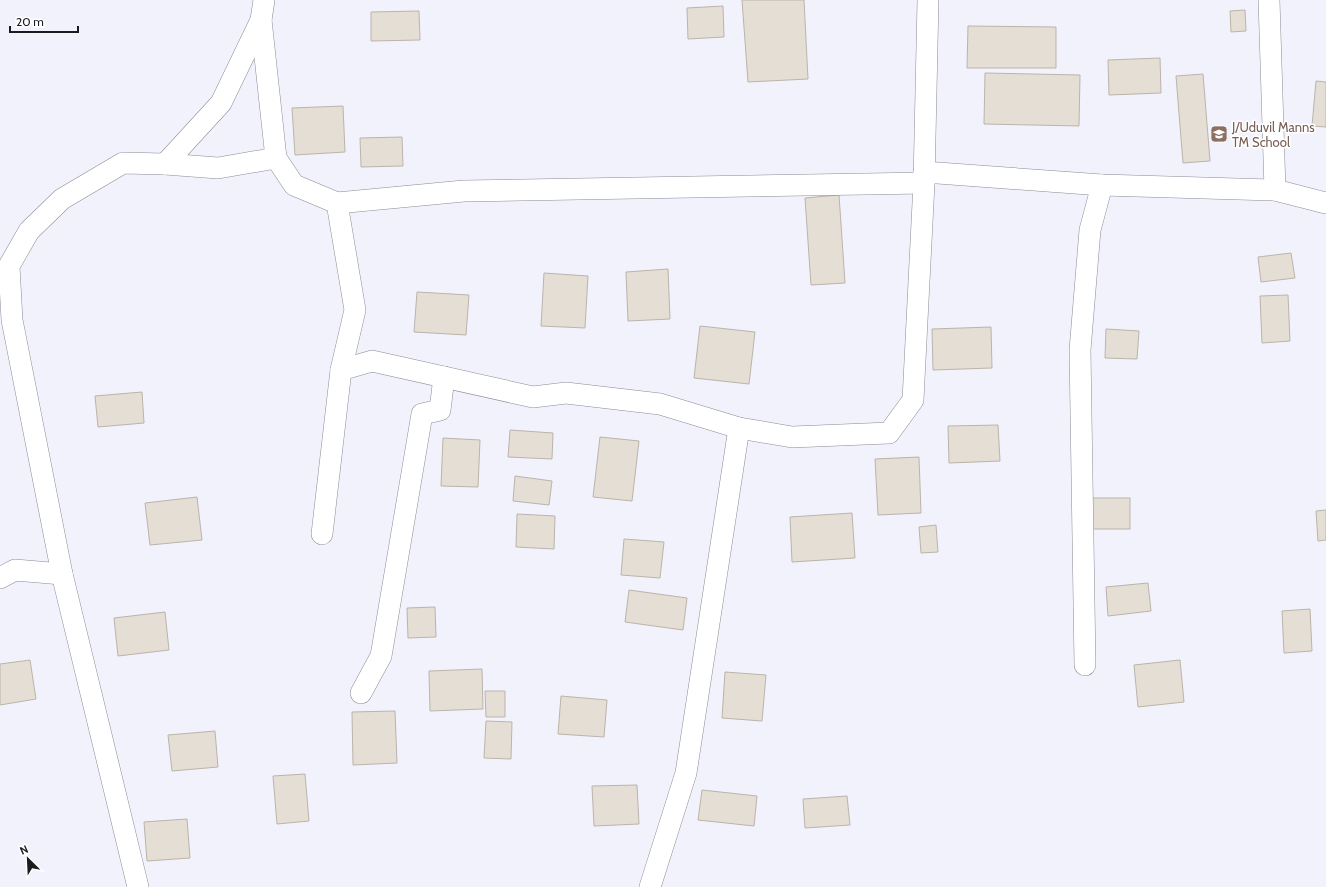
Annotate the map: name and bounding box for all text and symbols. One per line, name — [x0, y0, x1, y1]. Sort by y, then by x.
scale bar — [10, 8, 78, 34]
text: 20 m — [16, 14, 44, 29]
place label: J/Uduvil Manns TM School — [1231, 119, 1315, 150]
school or university icon: J/Uduvil Manns TM School — [1209, 124, 1229, 144]
north arrow — [8, 839, 48, 879]
text: N — [18, 842, 30, 858]

